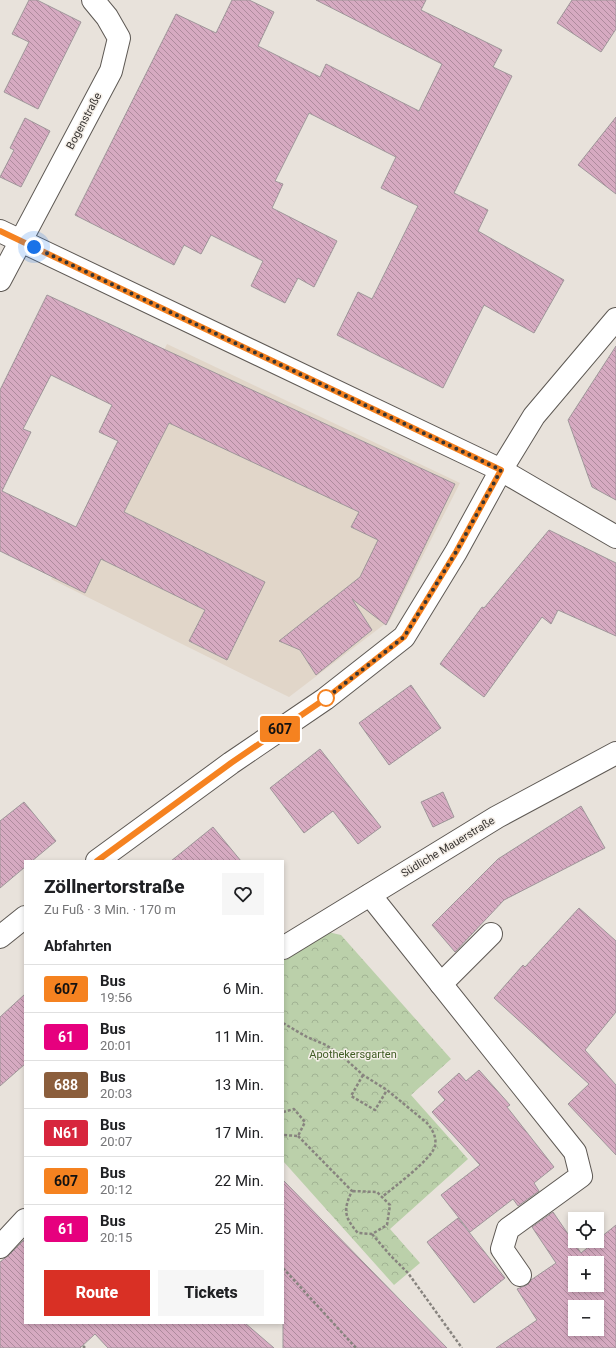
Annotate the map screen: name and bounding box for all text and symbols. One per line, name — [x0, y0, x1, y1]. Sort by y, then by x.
street label: Bogenstraße — [64, 90, 104, 152]
your location — [24, 237, 44, 257]
unlabelled marker — [317, 689, 335, 707]
line badge: 607 — [257, 716, 303, 742]
text: 607 — [268, 721, 292, 737]
street label: Südliche Mauerstraße — [399, 814, 497, 880]
button: heart — [222, 873, 264, 915]
text: Zöllnertorstraße — [44, 875, 185, 898]
text: Zu Fuß · 3 Min. · 170 m — [44, 902, 176, 917]
text: Abfahrten — [44, 937, 112, 955]
text: Bus — [100, 972, 126, 990]
text: 6 Min. — [223, 980, 264, 998]
text: 607 — [54, 981, 78, 997]
text: 19:56 — [100, 990, 132, 1005]
text: Bus — [100, 1020, 126, 1038]
text: 11 Min. — [214, 1028, 264, 1046]
text: 61 — [58, 1029, 74, 1045]
text: 20:01 — [100, 1038, 132, 1053]
park label: Apothekersgarten — [309, 1048, 397, 1061]
text: Bus — [100, 1068, 126, 1086]
text: 13 Min. — [214, 1076, 264, 1094]
text: 688 — [54, 1077, 78, 1093]
text: 20:03 — [100, 1086, 132, 1101]
text: Bus — [100, 1116, 126, 1134]
text: 17 Min. — [214, 1124, 264, 1142]
text: N61 — [53, 1125, 79, 1141]
text: 20:07 — [100, 1134, 132, 1149]
text: Bus — [100, 1164, 126, 1182]
text: 22 Min. — [214, 1172, 264, 1190]
text: 607 — [54, 1173, 78, 1189]
text: 20:12 — [100, 1182, 132, 1197]
text: Bus — [100, 1212, 126, 1230]
map controls — [568, 1212, 604, 1336]
button: locate — [568, 1212, 604, 1248]
text: 25 Min. — [214, 1220, 264, 1238]
text: 61 — [58, 1221, 74, 1237]
text: 20:15 — [100, 1230, 132, 1245]
button: + — [568, 1256, 604, 1292]
button: Route — [44, 1270, 150, 1316]
button: Tickets — [158, 1270, 264, 1316]
button: − — [568, 1300, 604, 1336]

